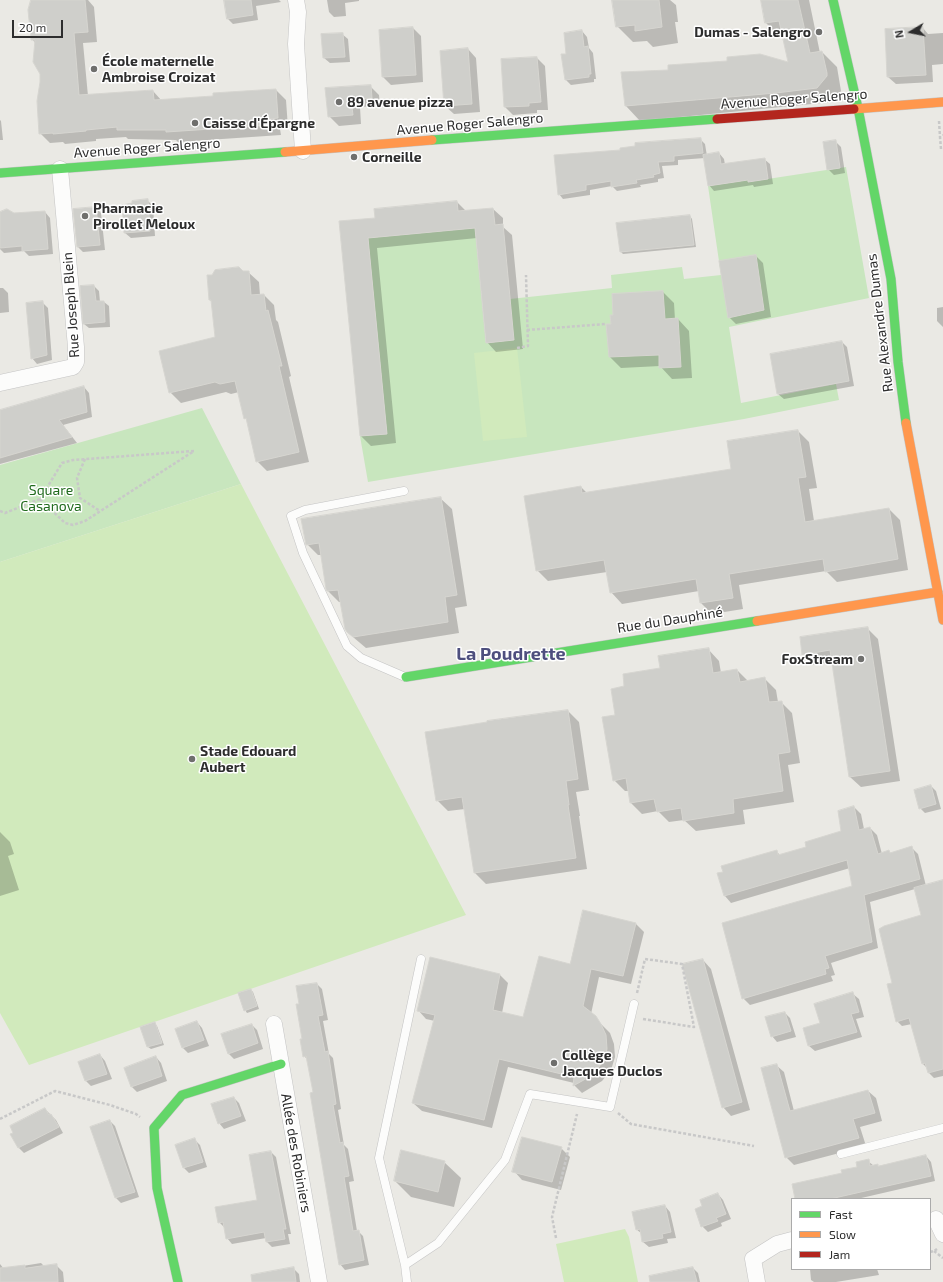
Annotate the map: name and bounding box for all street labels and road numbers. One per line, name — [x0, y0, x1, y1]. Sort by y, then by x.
street label: Avenue Roger Salengro — [720, 85, 868, 113]
street label: Avenue Roger Salengro — [396, 109, 544, 139]
street label: Avenue Roger Salengro — [73, 134, 221, 162]
street label: Rue Joseph Blein — [59, 252, 83, 358]
street label: Rue Alexandre Dumas — [863, 253, 897, 393]
street label: Rue du Dauphiné — [616, 603, 724, 637]
street label: Allée des Robiniers — [277, 1092, 315, 1214]

